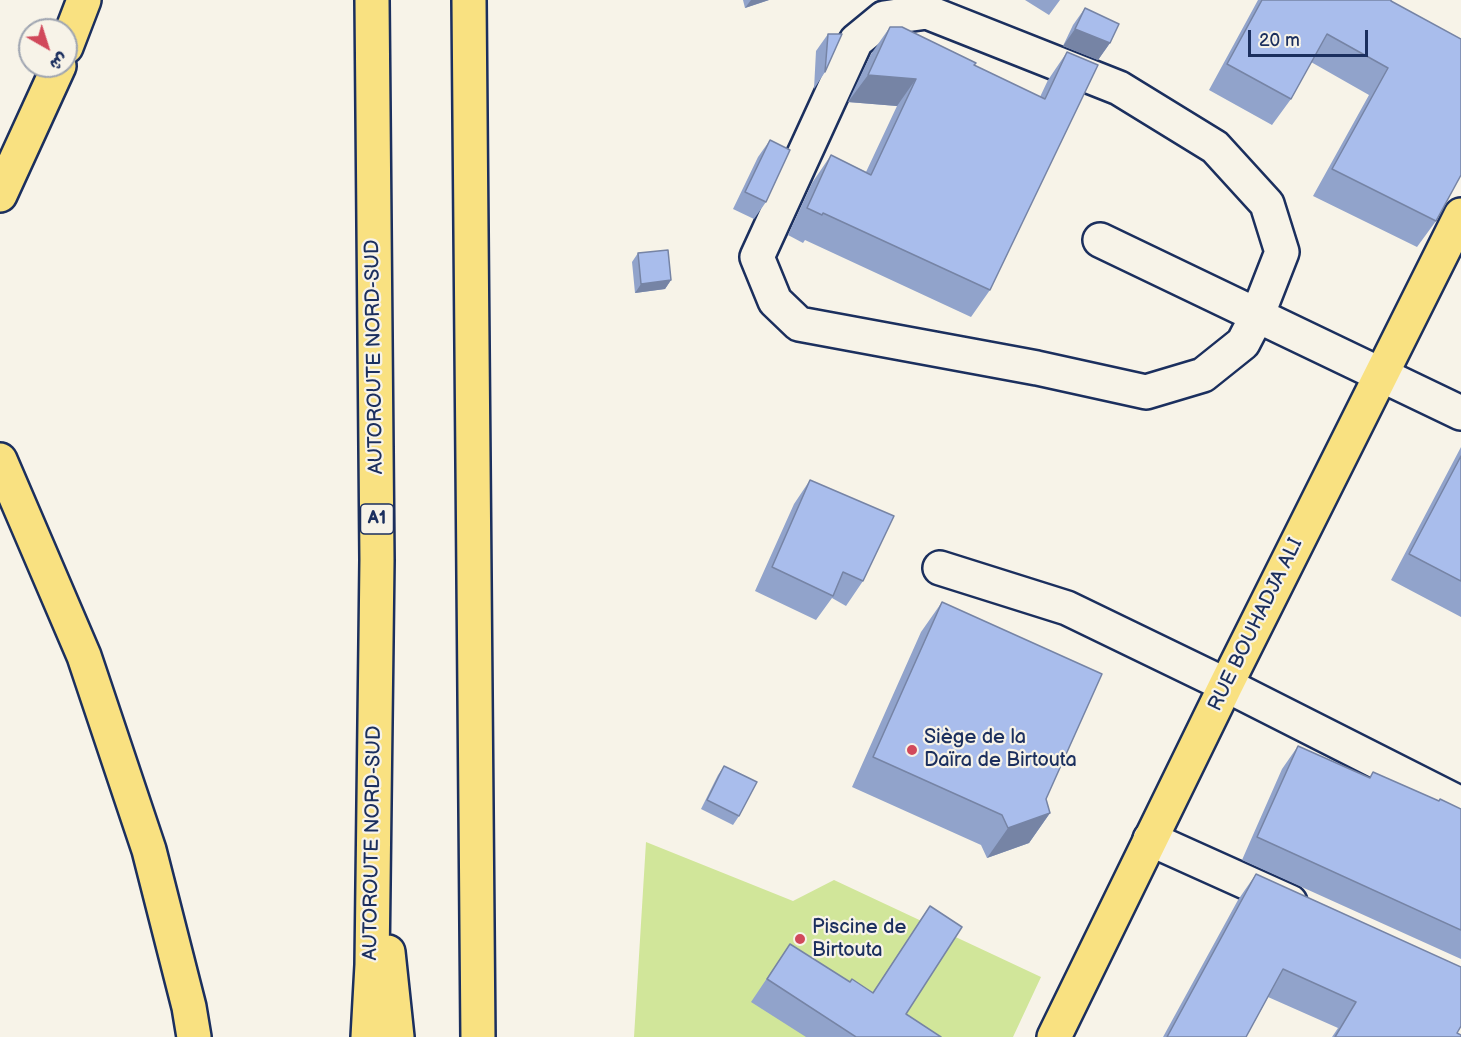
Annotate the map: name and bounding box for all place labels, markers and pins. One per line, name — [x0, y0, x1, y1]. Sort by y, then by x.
place label: Siège de la Daïra de Birtouta — [924, 726, 1077, 773]
marker: Siège de la Daïra de Birtouta — [905, 743, 919, 757]
place label: Piscine de Birtouta — [812, 916, 906, 963]
marker: Piscine de Birtouta — [793, 932, 807, 946]

